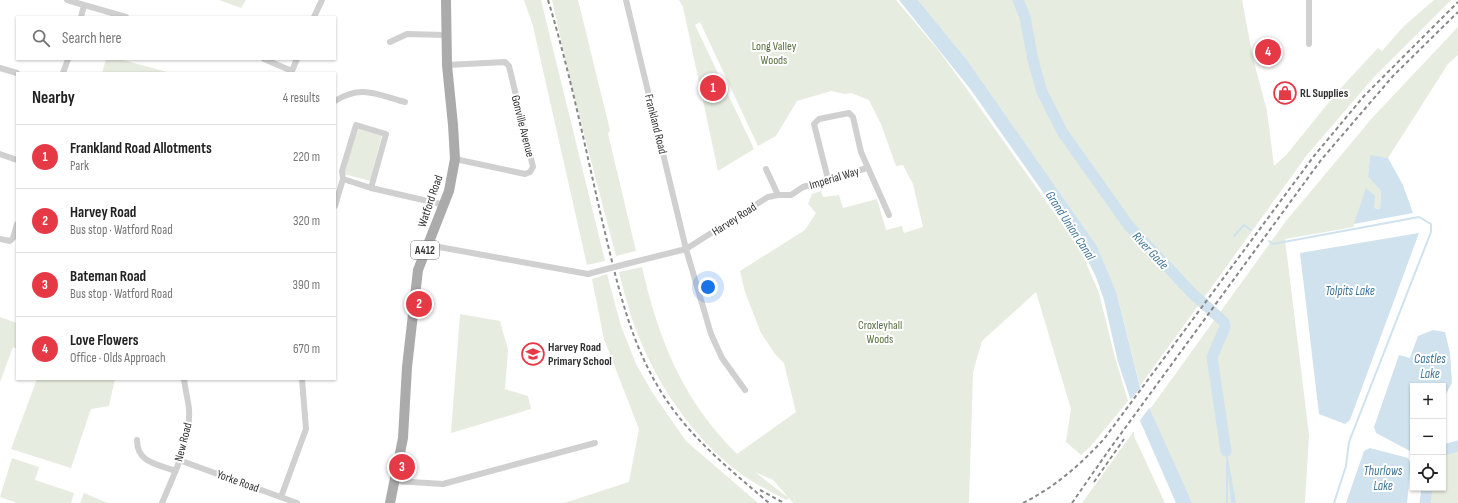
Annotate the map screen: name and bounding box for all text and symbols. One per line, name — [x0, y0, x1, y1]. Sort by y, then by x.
search box — [16, 16, 336, 60]
icon: search — [30, 27, 52, 49]
text: Search here — [62, 29, 122, 48]
pin: 4 — [1255, 37, 1281, 67]
park label: Long Valley Woods — [752, 39, 797, 68]
pin: 1 — [700, 73, 726, 103]
shop icon: RL Supplies — [1272, 80, 1298, 106]
place label: RL Supplies — [1300, 86, 1349, 101]
text: Nearby — [32, 88, 75, 108]
text: 4 results — [283, 90, 320, 106]
street label: Gonville Avenue — [508, 93, 538, 159]
street label: Frankland Road — [641, 93, 670, 156]
text: Frankland Road Allotments — [70, 139, 212, 158]
text: 1 — [42, 149, 48, 165]
text: 220 m — [293, 149, 320, 165]
text: Park — [70, 158, 89, 174]
street label: Imperial Way — [808, 164, 861, 193]
street label: Watford Road — [415, 173, 446, 229]
water label: Grand Union Canal — [1042, 188, 1099, 264]
street label: Harvey Road — [709, 199, 759, 239]
text: Harvey Road — [70, 203, 136, 222]
text: 2 — [42, 213, 48, 229]
text: 320 m — [293, 213, 320, 229]
text: Bus stop · Watford Road — [70, 222, 173, 238]
water label: River Gade — [1129, 228, 1172, 273]
road number: A412 — [411, 241, 439, 259]
text: Bateman Road — [70, 267, 146, 286]
text: 3 — [42, 277, 48, 293]
text: 390 m — [293, 277, 320, 293]
your location — [698, 277, 718, 297]
water label: Tolpits Lake — [1325, 283, 1375, 299]
text: Bus stop · Watford Road — [70, 286, 173, 302]
pin: 2 — [406, 289, 432, 319]
park label: Croxleyhall Woods — [858, 318, 902, 347]
text: Love Flowers — [70, 331, 138, 350]
place label: Harvey Road Primary School — [548, 340, 612, 369]
text: 4 — [42, 341, 48, 357]
text: 670 m — [293, 341, 320, 357]
school or university icon: Harvey Road Primary School — [520, 341, 546, 367]
text: Office · Olds Approach — [70, 350, 166, 366]
water label: Castles Lake — [1414, 351, 1446, 382]
map controls — [1410, 383, 1446, 491]
button: + — [1410, 383, 1446, 419]
button: − — [1410, 419, 1446, 455]
street label: New Road — [171, 421, 196, 463]
pin: 3 — [389, 452, 415, 482]
button: locate — [1410, 455, 1446, 491]
water label: Thurlows Lake — [1364, 463, 1403, 494]
street label: Yorke Road — [215, 467, 261, 496]

